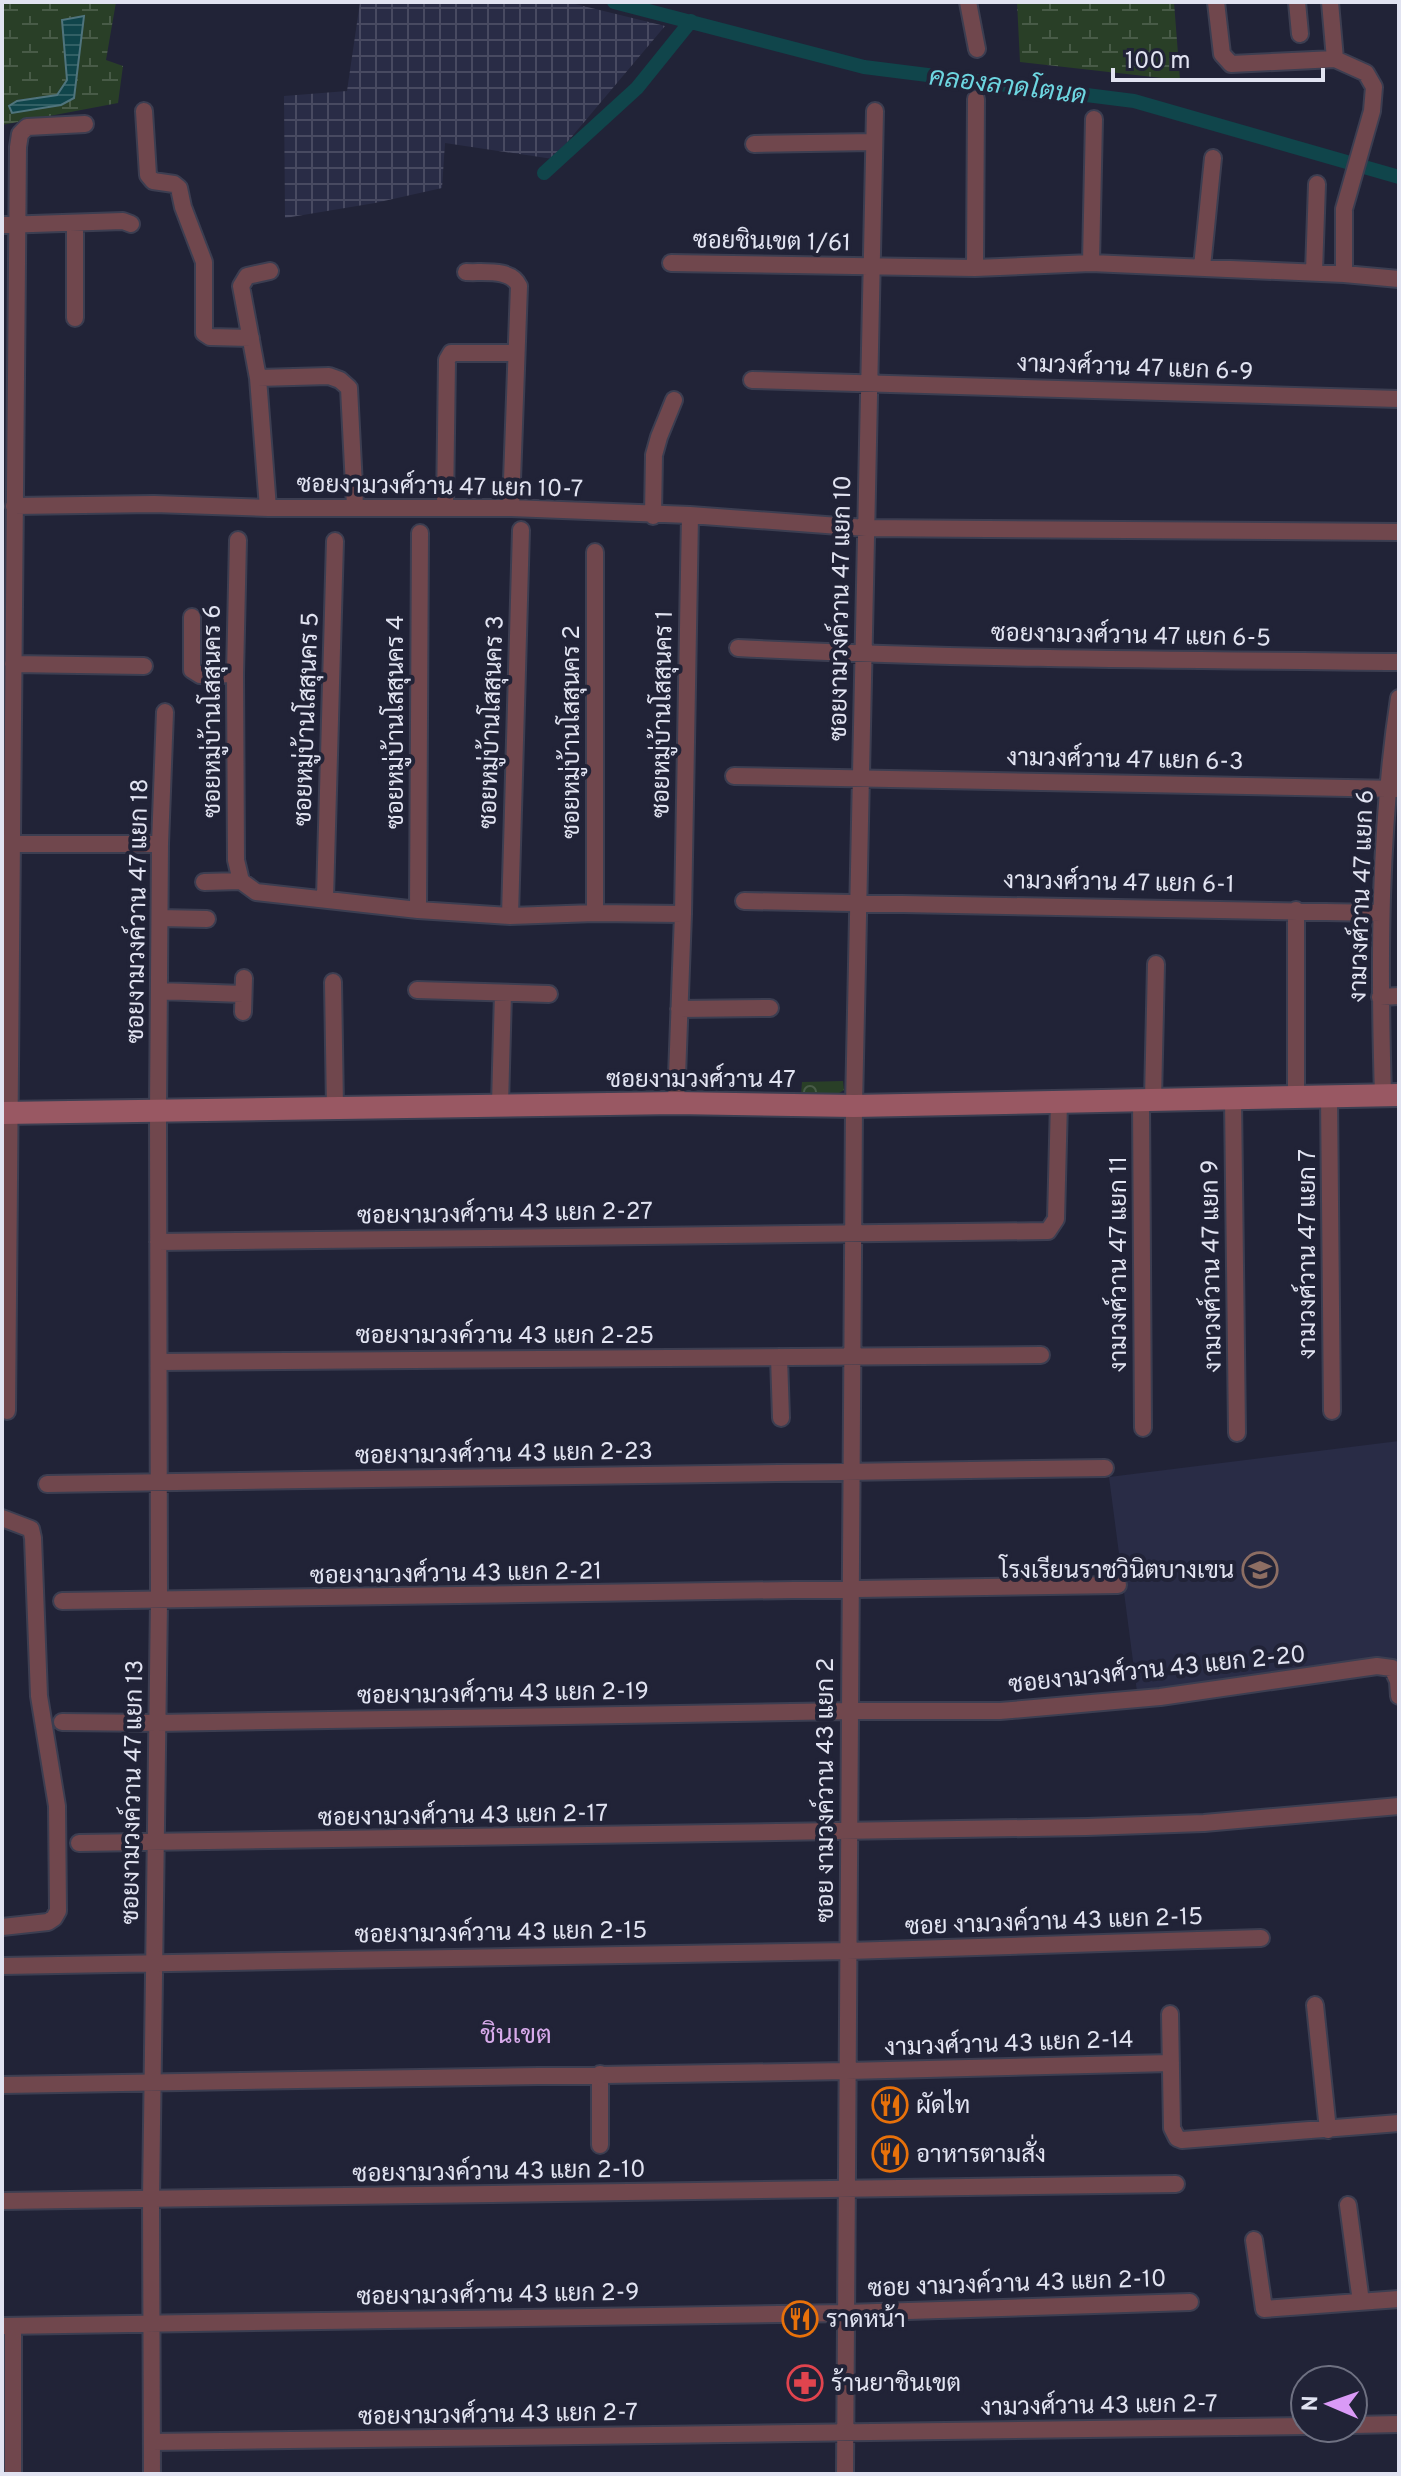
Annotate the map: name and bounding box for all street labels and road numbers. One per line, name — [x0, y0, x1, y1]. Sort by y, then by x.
street label: ซอยชินเขต 1/61 — [693, 226, 851, 259]
street label: งามวงศ์วาน 47 แยก 6-9 — [1016, 347, 1254, 388]
street label: ซอยงามวงศ์วาน 47 แยก 10-7 — [296, 468, 584, 505]
street label: ซอยงามวงค์วาน 47 แยก 10 — [822, 475, 859, 741]
street label: ซอยหมู่บ้านโสสุนคร 6 — [196, 604, 229, 818]
street label: ซอยหมู่บ้านโสสุนคร 1 — [644, 610, 681, 818]
street label: ซอยหมู่บ้านโสสุนคร 5 — [286, 612, 327, 826]
street label: ซอยหมู่บ้านโสสุนคร 4 — [379, 615, 412, 829]
street label: ซอยหมู่บ้านโสสุนคร 3 — [471, 615, 512, 829]
street label: ซอยงามวงศ์วาน 47 แยก 6-5 — [991, 617, 1271, 654]
street label: ซอยหมู่บ้านโสสุนคร 2 — [555, 625, 588, 839]
street label: งามวงศ์วาน 47 แยก 6-3 — [1006, 741, 1244, 778]
street label: ซอยงามวงค์วาน 47 แยก 18 — [119, 778, 156, 1044]
street label: งามวงศ์วาน 47 แยก 6 — [1341, 789, 1382, 1003]
street label: งามวงศ์วาน 47 แยก 6-1 — [1003, 864, 1235, 901]
street label: ซอยงามวงศ์วาน 47 — [606, 1063, 796, 1096]
street label: งามวงศ์วาน 47 แยก 7 — [1291, 1149, 1324, 1359]
street label: งามวงศ์วาน 47 แยก 11 — [1102, 1156, 1135, 1372]
street label: งามวงศ์วาน 47 แยก 9 — [1193, 1159, 1230, 1373]
street label: ซอยงามวงศ์วาน 43 แยก 2-27 — [357, 1194, 653, 1233]
street label: ซอยงามวงค์วาน 43 แยก 2-25 — [356, 1319, 654, 1352]
street label: ซอยงามวงศ์วาน 43 แยก 2-23 — [355, 1434, 653, 1473]
street label: ซอยงามวงศ์วาน 43 แยก 2-21 — [310, 1554, 602, 1593]
street label: ซอยงามวงศ์วาน 43 แยก 2-20 — [1007, 1637, 1307, 1702]
street label: ซอย งามวงค์วาน 43 แยก 2 — [809, 1658, 842, 1922]
street label: ซอยงามวงค์วาน 47 แยก 13 — [114, 1659, 151, 1925]
street label: ซอยงามวงศ์วาน 43 แยก 2-19 — [357, 1674, 649, 1713]
street label: ซอยงามวงศ์วาน 43 แยก 2-17 — [318, 1796, 608, 1835]
street label: ซอย งามวงค์วาน 43 แยก 2-15 — [904, 1900, 1204, 1943]
street label: ซอยงามวงค์วาน 43 แยก 2-15 — [354, 1913, 648, 1952]
street label: งามวงศ์วาน 43 แยก 2-14 — [884, 2023, 1134, 2064]
street label: ซอยงามวงค์วาน 43 แยก 2-10 — [352, 2152, 646, 2191]
street label: ซอย งามวงค์วาน 43 แยก 2-10 — [867, 2262, 1167, 2305]
street label: ซอยงามวงศ์วาน 43 แยก 2-9 — [356, 2276, 640, 2313]
street label: งามวงศ์วาน 43 แยก 2-7 — [980, 2387, 1218, 2424]
street label: ซอยงามวงศ์วาน 43 แยก 2-7 — [358, 2396, 638, 2433]

